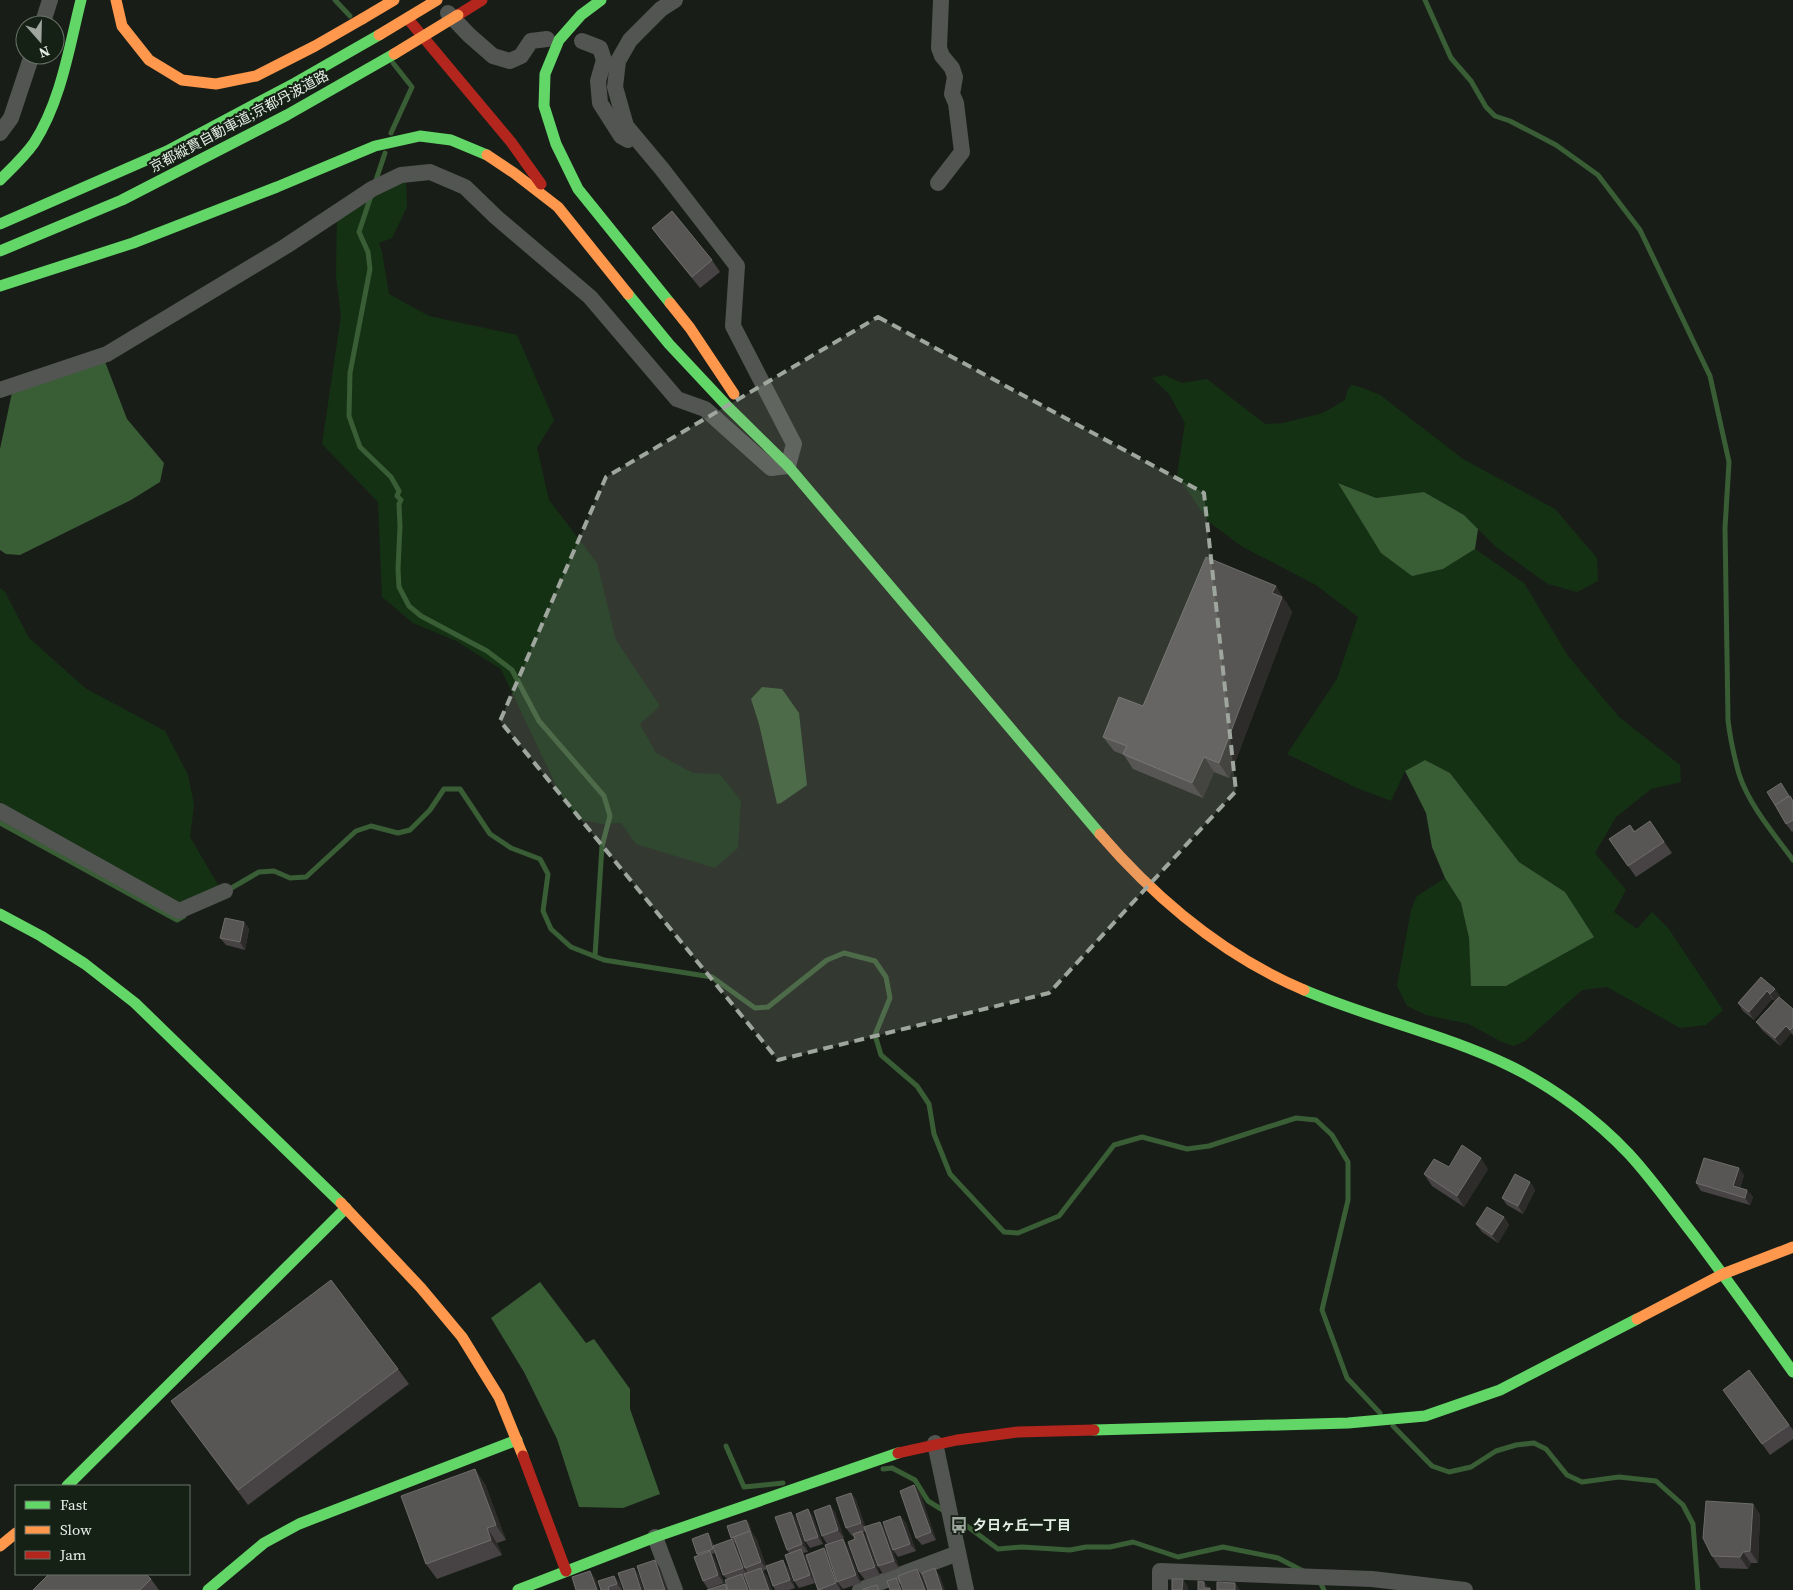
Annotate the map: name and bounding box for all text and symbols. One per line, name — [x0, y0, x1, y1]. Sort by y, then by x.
north arrow — [15, 15, 65, 65]
text: N — [36, 41, 53, 63]
street label: 京都縦貫自動車道;京都丹波道路 — [146, 65, 332, 177]
legend — [15, 1485, 190, 1575]
text: Fast — [60, 1494, 87, 1515]
bus stop icon: 夕日ヶ丘一丁目 — [949, 1515, 969, 1535]
place label: 夕日ヶ丘一丁目 — [973, 1515, 1071, 1535]
text: Slow — [60, 1519, 92, 1540]
text: Jam — [59, 1544, 87, 1565]

